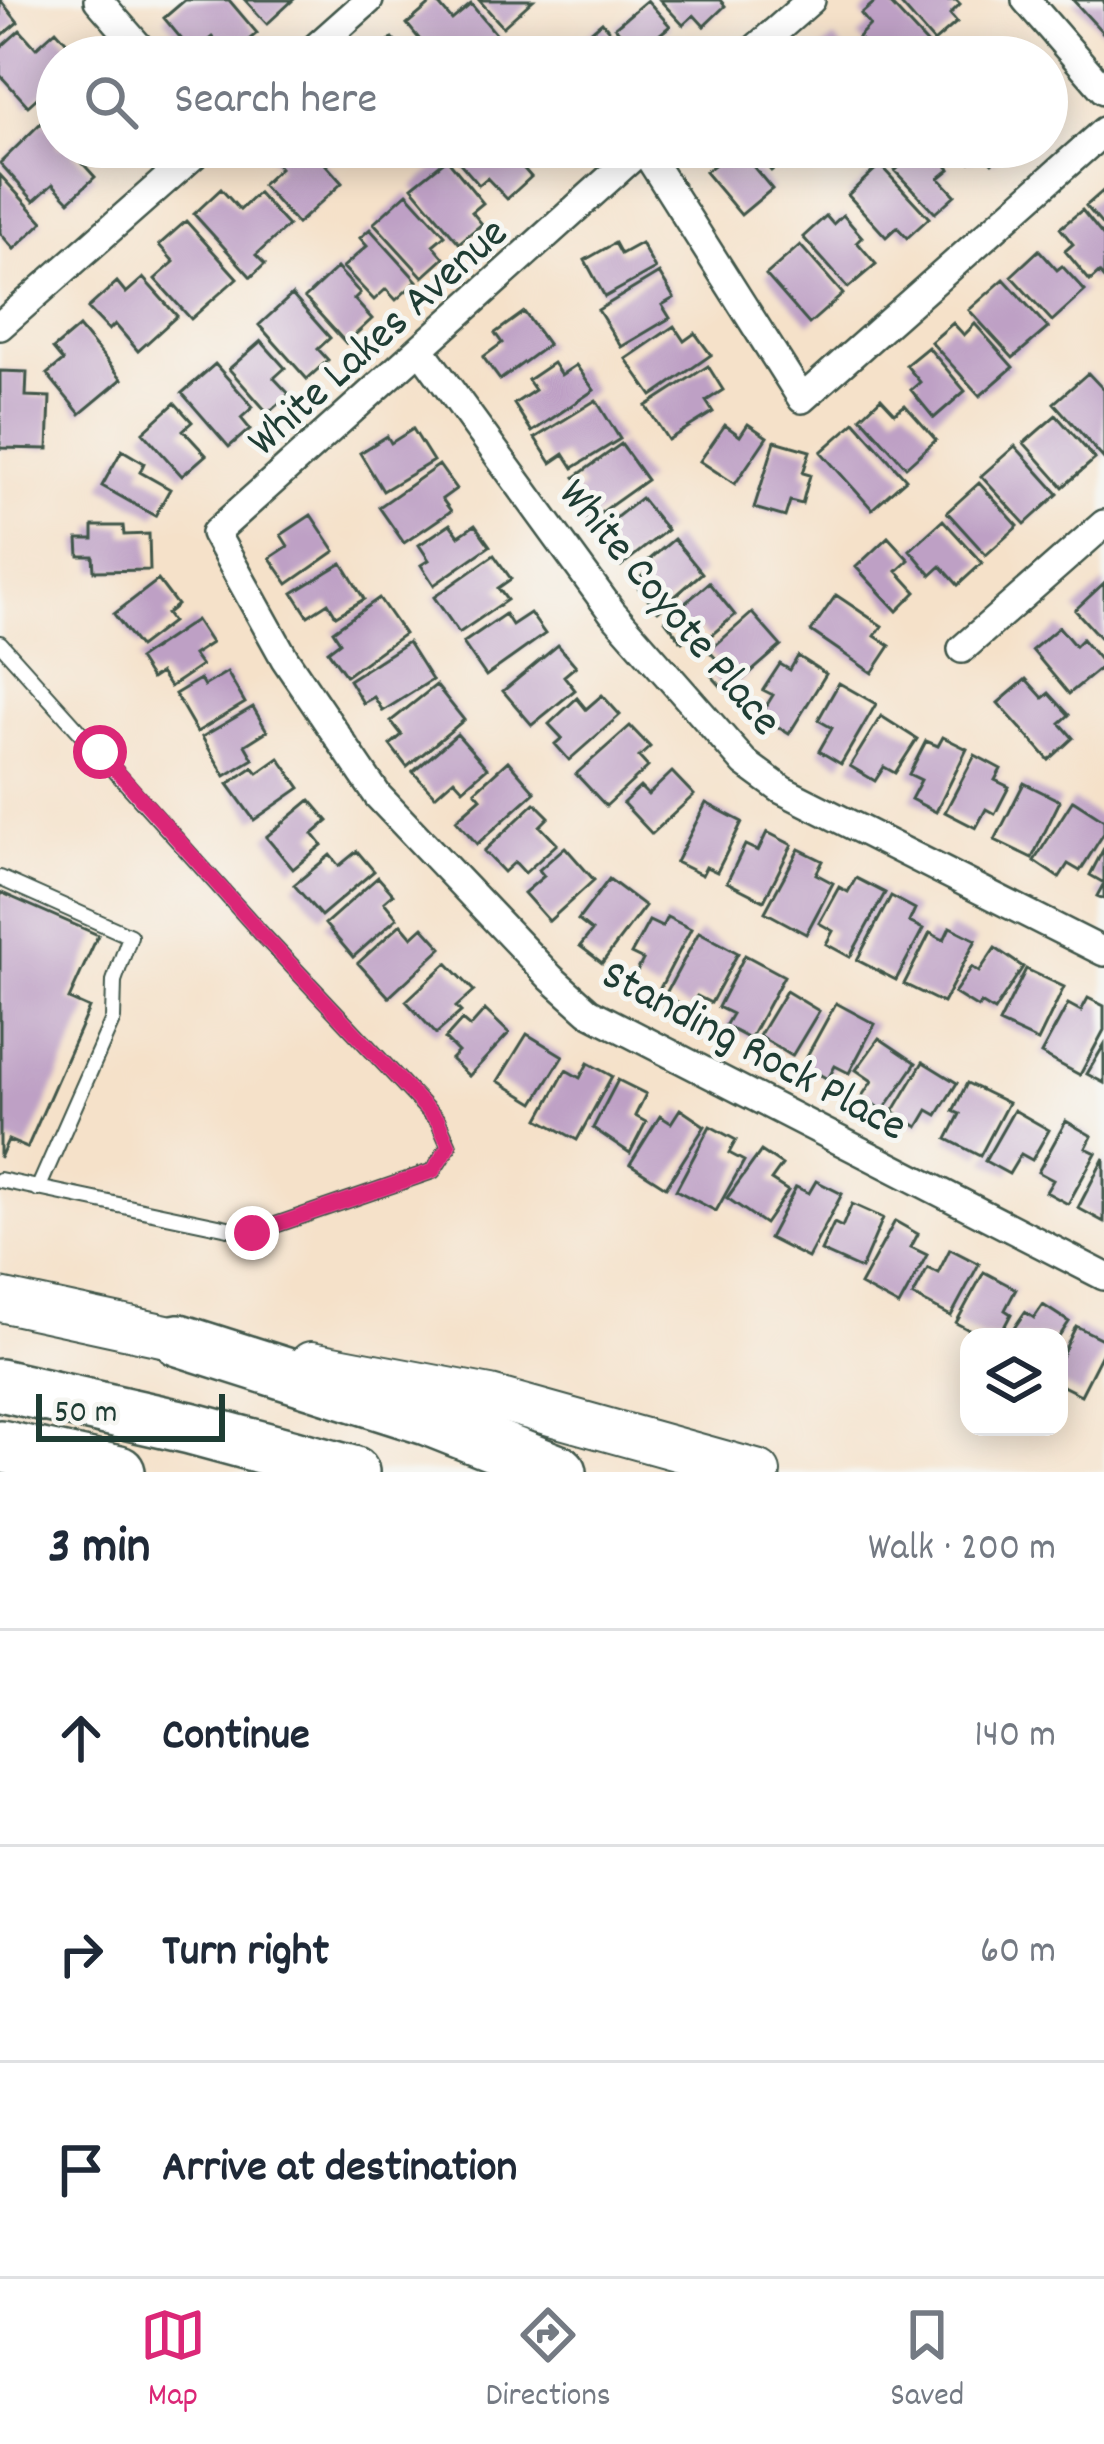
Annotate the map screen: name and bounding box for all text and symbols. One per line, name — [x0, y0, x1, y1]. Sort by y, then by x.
search box — [36, 36, 1068, 168]
icon: search — [78, 69, 144, 135]
text: Search here — [174, 70, 377, 134]
street label: White Lakes Avenue — [235, 205, 524, 474]
street label: White Coyote Place — [541, 467, 795, 752]
route start — [73, 725, 127, 779]
street label: Standing Rock Place — [589, 946, 917, 1161]
route end — [225, 1206, 279, 1260]
map controls — [960, 1328, 1068, 1436]
button: layers — [960, 1328, 1068, 1436]
scale bar — [36, 1388, 225, 1441]
text: 50 m — [54, 1391, 118, 1438]
text: 3 min — [48, 1514, 150, 1586]
text: Walk · 200 m — [868, 1523, 1056, 1578]
icon: ahead — [48, 1705, 114, 1771]
text: Continue — [162, 1706, 310, 1770]
text: 140 m — [974, 1710, 1056, 1765]
icon: right — [48, 1921, 114, 1987]
text: Turn right — [162, 1922, 329, 1986]
text: 60 m — [980, 1926, 1056, 1981]
icon: arrive — [48, 2137, 114, 2203]
text: Arrive at destination — [162, 2138, 517, 2202]
tab: Map — [140, 2302, 206, 2421]
tab: Directions — [486, 2302, 611, 2421]
tab: Saved — [890, 2302, 964, 2421]

